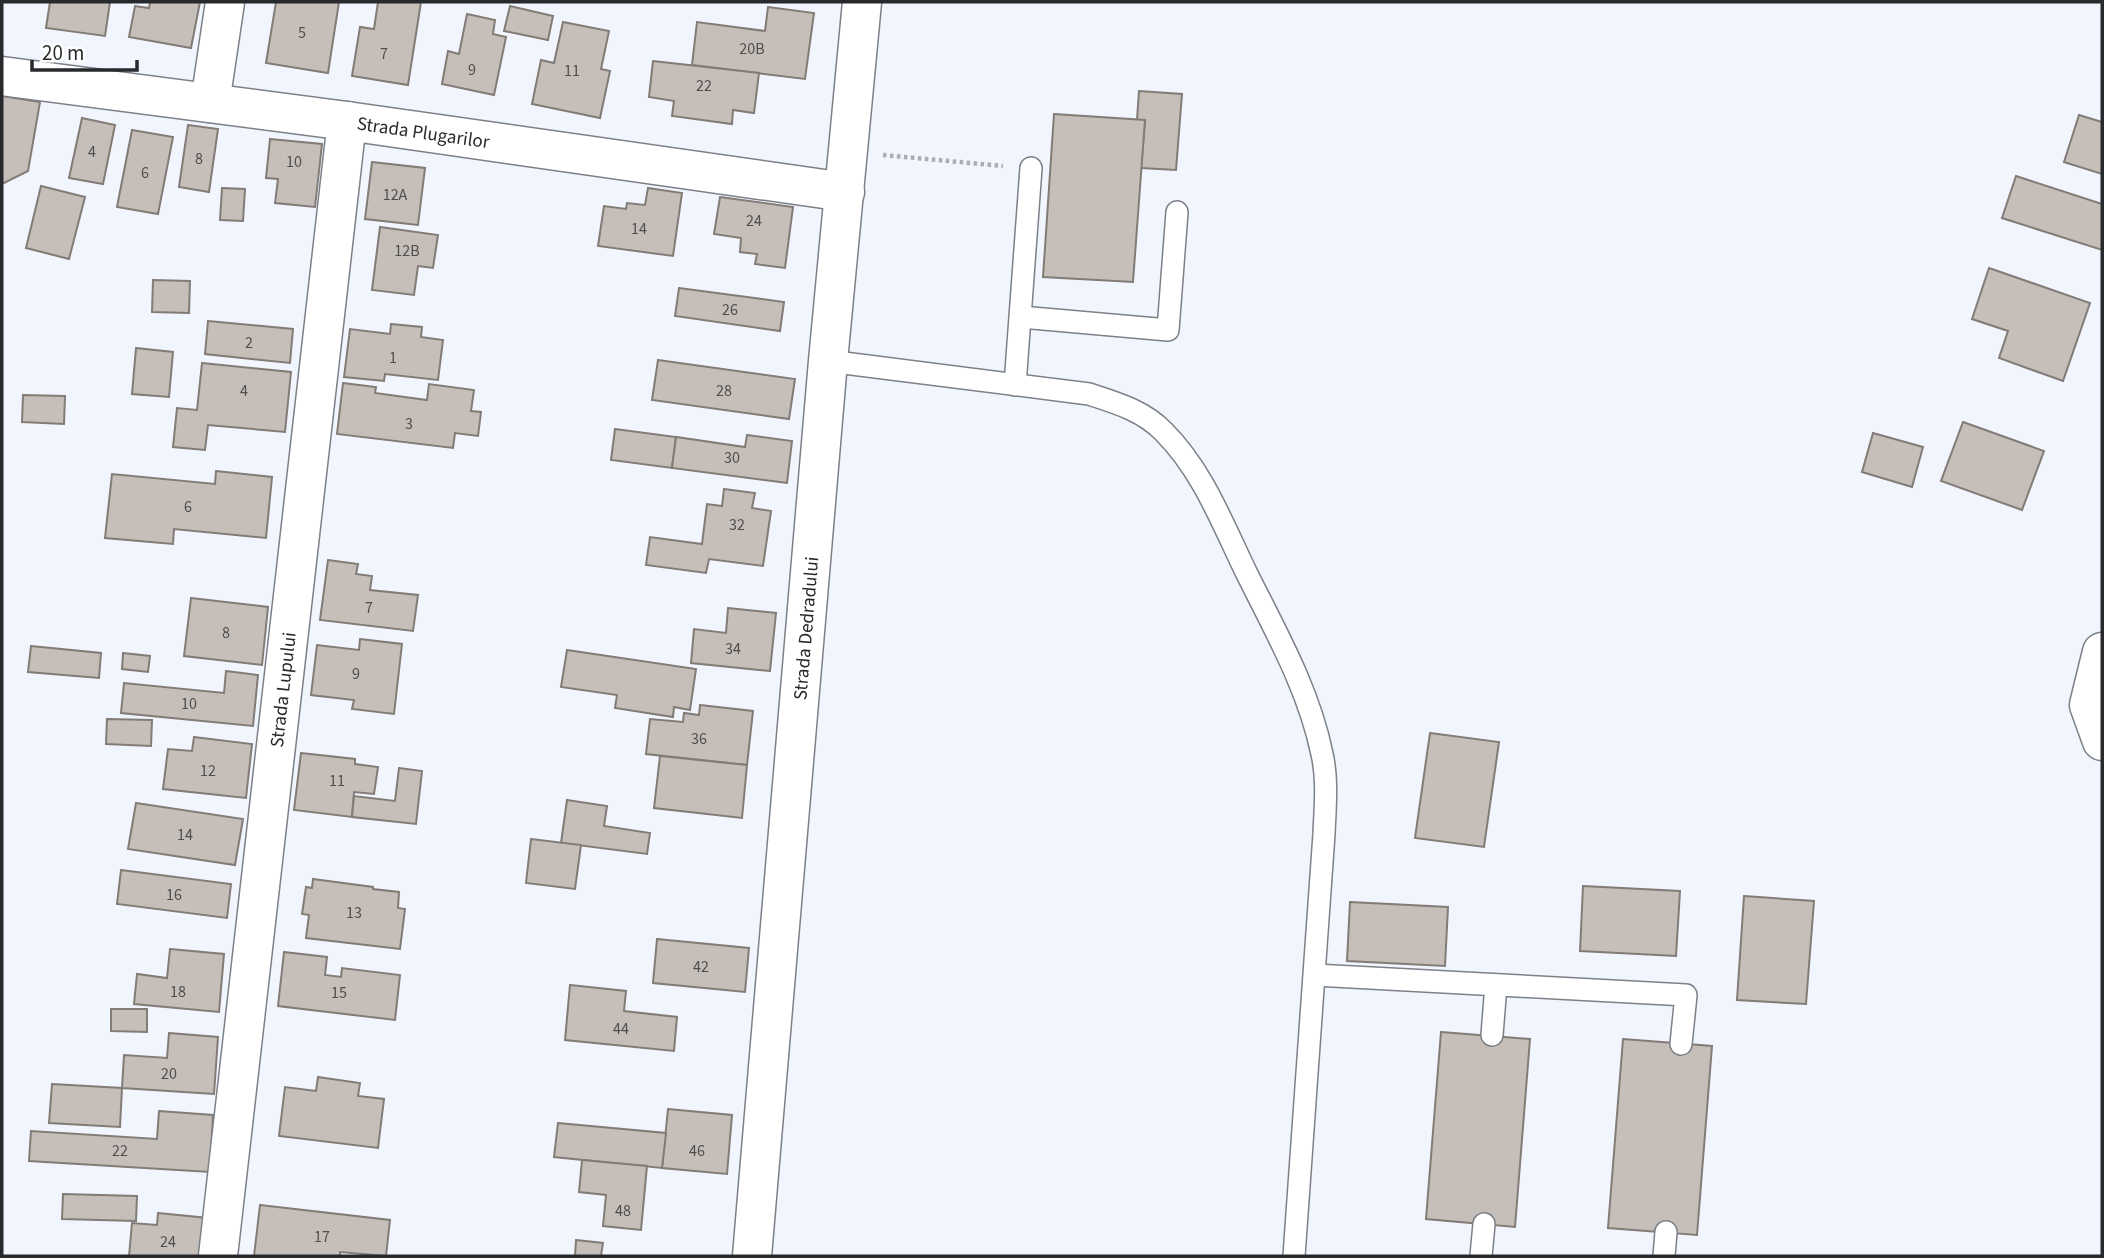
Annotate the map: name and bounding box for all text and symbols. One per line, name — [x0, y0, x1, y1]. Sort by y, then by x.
house number: 5 — [298, 22, 306, 44]
scale bar — [32, 28, 136, 72]
text: 20 m — [42, 38, 84, 68]
house number: 20B — [739, 38, 765, 60]
house number: 7 — [380, 43, 388, 65]
house number: 9 — [468, 59, 476, 81]
house number: 11 — [564, 60, 580, 82]
house number: 22 — [696, 75, 712, 97]
street label: Strada Plugarilor — [355, 111, 492, 156]
house number: 4 — [88, 141, 96, 163]
house number: 8 — [195, 148, 203, 170]
house number: 10 — [286, 151, 302, 173]
house number: 6 — [141, 162, 149, 184]
house number: 12A — [383, 184, 408, 206]
house number: 24 — [746, 210, 762, 232]
house number: 14 — [631, 218, 647, 240]
house number: 12B — [394, 240, 420, 262]
house number: 26 — [722, 299, 738, 321]
house number: 2 — [245, 332, 253, 354]
house number: 1 — [389, 347, 397, 369]
house number: 4 — [240, 380, 248, 402]
house number: 28 — [716, 380, 732, 402]
house number: 3 — [405, 413, 413, 435]
house number: 30 — [724, 447, 740, 469]
house number: 6 — [184, 496, 192, 518]
house number: 32 — [729, 514, 745, 536]
street label: Strada Dedradului — [787, 556, 826, 701]
house number: 7 — [365, 597, 373, 619]
house number: 8 — [222, 622, 230, 644]
street label: Strada Lupului — [264, 631, 304, 749]
house number: 34 — [725, 638, 741, 660]
house number: 9 — [352, 663, 360, 685]
house number: 10 — [181, 693, 197, 715]
house number: 36 — [691, 728, 707, 750]
house number: 12 — [200, 760, 216, 782]
house number: 11 — [329, 770, 345, 792]
house number: 14 — [177, 824, 193, 846]
house number: 16 — [166, 884, 182, 906]
house number: 13 — [346, 902, 362, 924]
house number: 42 — [693, 956, 709, 978]
house number: 18 — [170, 981, 186, 1003]
house number: 15 — [331, 982, 347, 1004]
house number: 44 — [613, 1018, 629, 1040]
house number: 20 — [161, 1063, 177, 1085]
house number: 22 — [112, 1140, 128, 1162]
house number: 46 — [689, 1140, 705, 1162]
house number: 48 — [615, 1200, 631, 1222]
house number: 17 — [314, 1226, 330, 1248]
house number: 24 — [160, 1231, 176, 1253]

